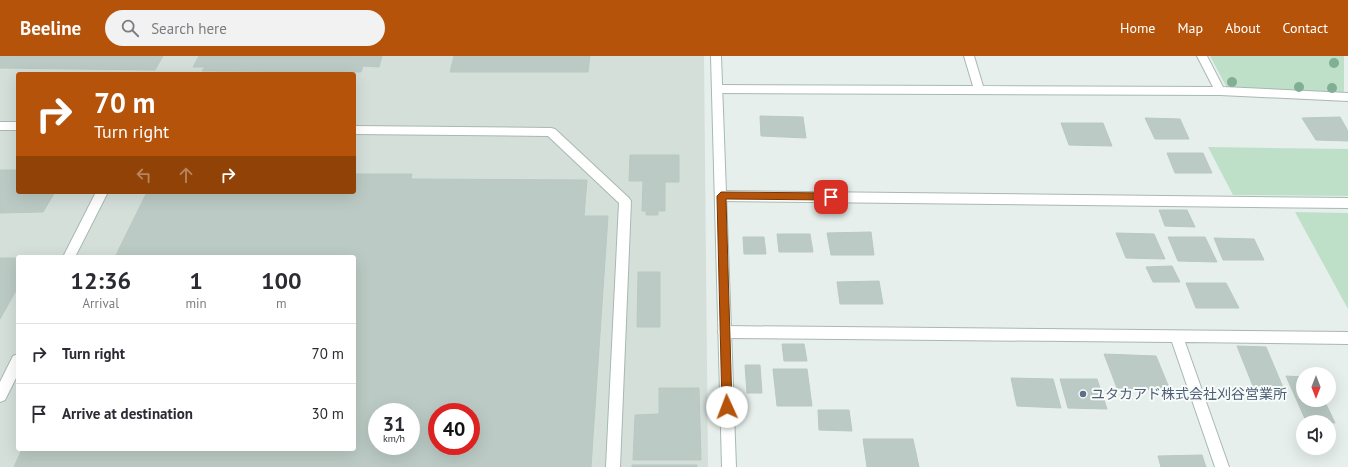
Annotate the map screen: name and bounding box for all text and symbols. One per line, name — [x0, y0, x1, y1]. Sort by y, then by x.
search box — [105, 10, 385, 46]
text: Beeline — [20, 16, 81, 40]
icon: search — [119, 17, 141, 39]
text: Search here — [151, 19, 227, 38]
text: Home — [1120, 19, 1155, 37]
text: Map — [1177, 19, 1203, 37]
text: About — [1225, 19, 1261, 37]
text: Contact — [1283, 19, 1328, 37]
text: 70 m — [94, 84, 155, 121]
icon: right — [28, 88, 80, 140]
text: Turn right — [94, 120, 169, 143]
icon: left — [133, 164, 155, 186]
icon: ahead — [175, 164, 197, 186]
icon: right — [217, 164, 239, 186]
pin — [814, 180, 848, 214]
icon: arrive — [820, 186, 842, 208]
text: 12:36 — [70, 265, 131, 296]
text: 1 — [189, 265, 203, 296]
text: 100 — [261, 265, 302, 296]
text: Arrival — [83, 295, 119, 312]
text: min — [185, 295, 207, 312]
text: m — [276, 295, 287, 312]
icon: right — [28, 343, 50, 365]
text: Turn right — [62, 344, 125, 363]
text: 70 m — [311, 344, 344, 363]
north arrow — [1296, 367, 1336, 407]
map controls — [1296, 367, 1336, 455]
place label: ユタカアド株式会社刈谷営業所 — [1091, 385, 1287, 403]
position arrow — [706, 386, 748, 428]
marker: ユタカアド株式会社刈谷営業所 — [1078, 389, 1088, 399]
icon: arrive — [28, 403, 50, 425]
speed limit sign: 40 — [428, 403, 480, 455]
text: Arrive at destination — [62, 404, 193, 423]
text: 30 m — [311, 404, 344, 423]
text: 31 — [383, 411, 405, 437]
button: sound — [1296, 415, 1336, 455]
text: km/h — [383, 432, 405, 445]

